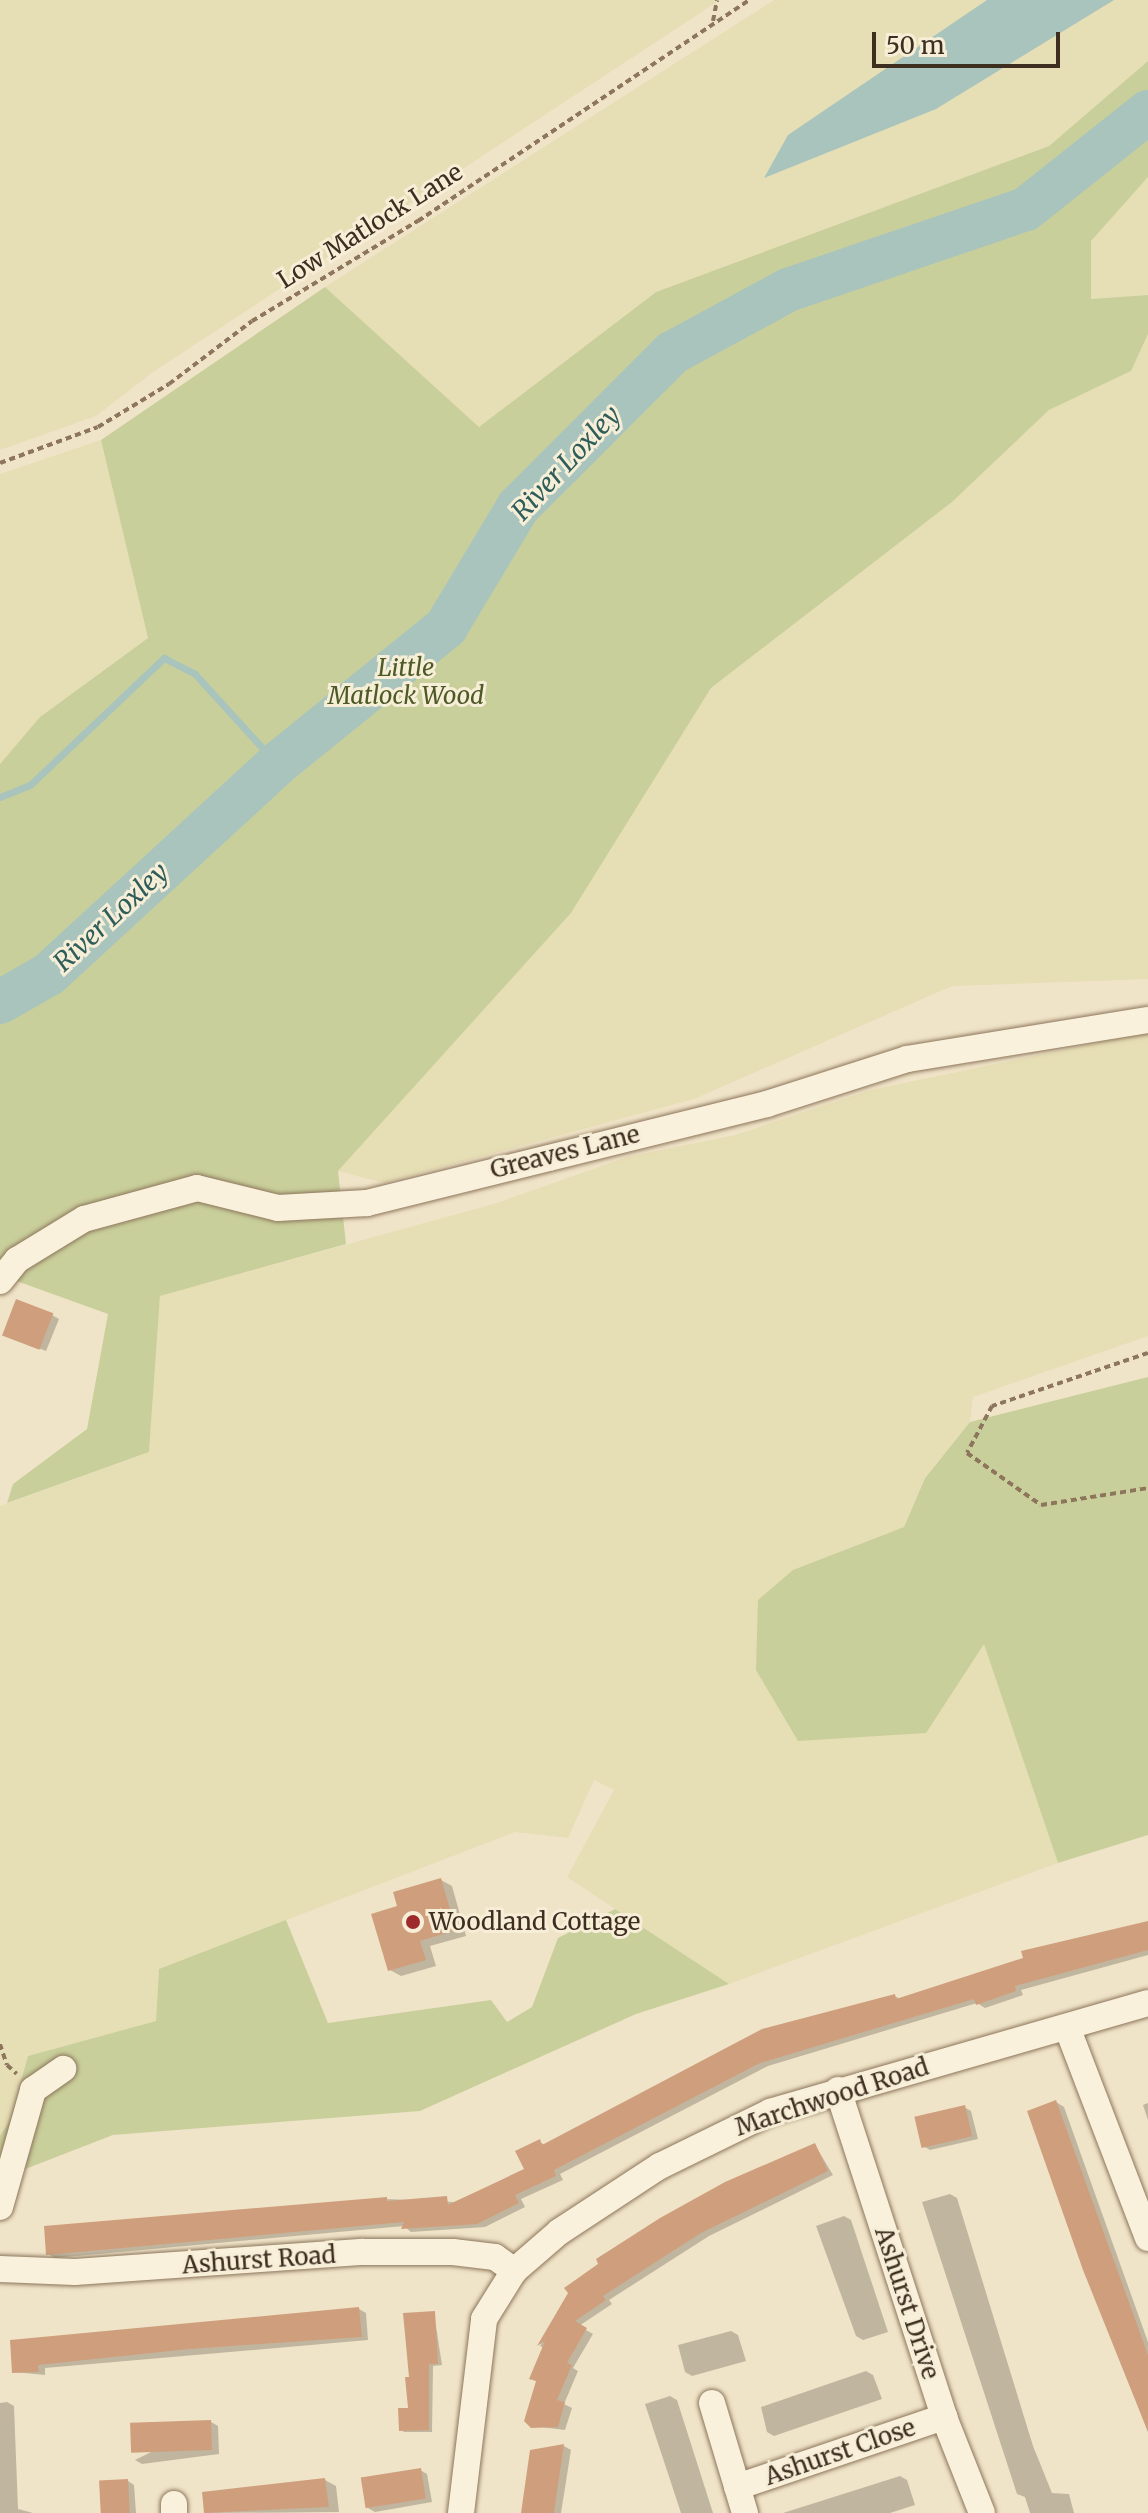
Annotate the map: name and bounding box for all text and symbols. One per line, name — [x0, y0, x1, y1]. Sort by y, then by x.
scale bar — [876, 16, 1064, 66]
text: 50 m — [886, 30, 945, 61]
street label: Low Matlock Lane — [272, 157, 468, 295]
water label: River Loxley — [505, 399, 627, 527]
park label: Little Matlock Wood — [328, 654, 484, 710]
water label: River Loxley — [47, 856, 175, 978]
street label: Greaves Lane — [487, 1120, 643, 1184]
place label: Woodland Cottage — [429, 1908, 640, 1936]
marker: Woodland Cottage — [404, 1913, 422, 1931]
street label: Marchwood Road — [732, 2052, 932, 2142]
street label: Ashurst Drive — [869, 2223, 945, 2383]
street label: Ashurst Road — [181, 2240, 337, 2280]
street label: Ashurst Close — [761, 2413, 919, 2491]

